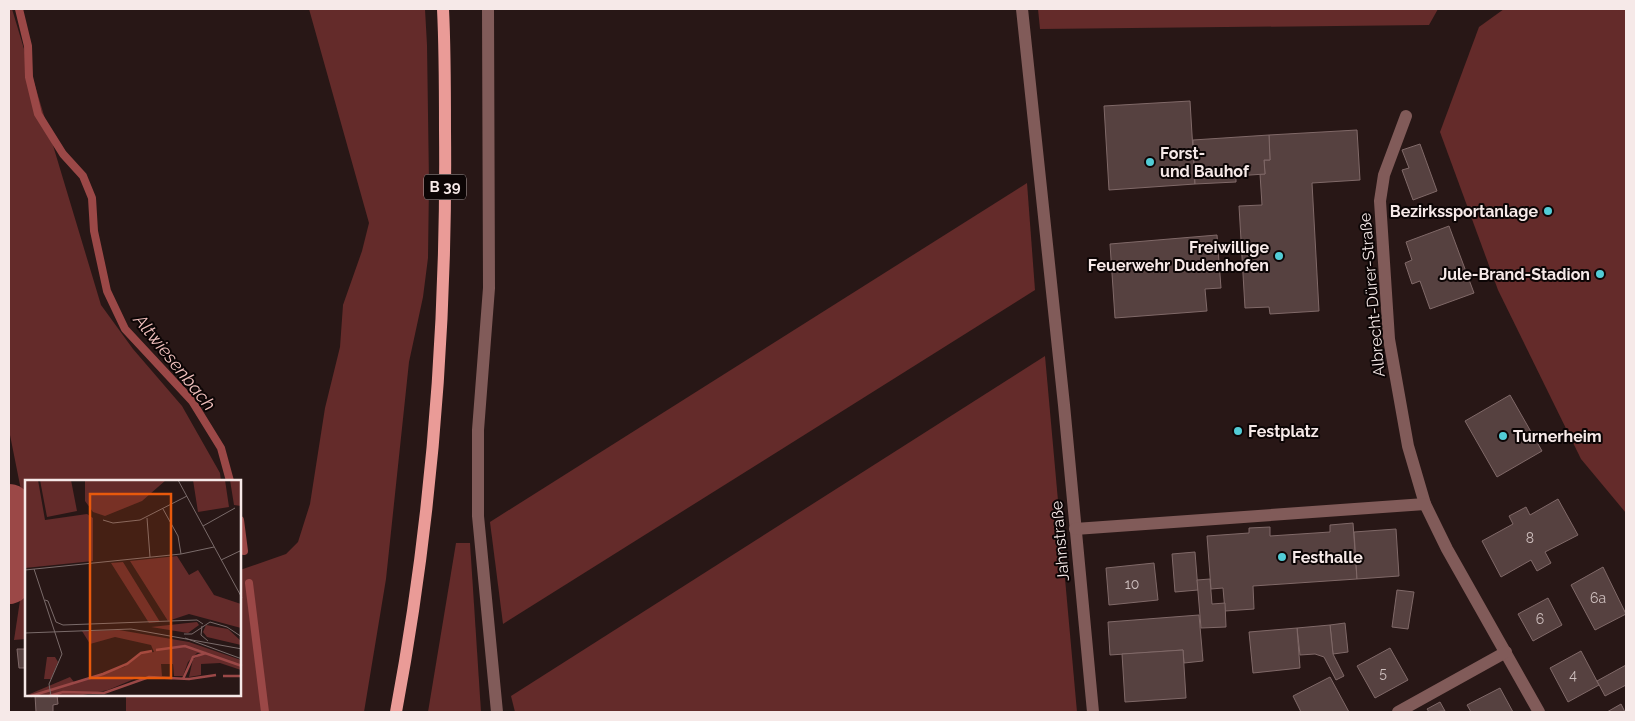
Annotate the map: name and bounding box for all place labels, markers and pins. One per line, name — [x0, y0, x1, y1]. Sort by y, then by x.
place label: Forst- und Bauhof — [1160, 144, 1250, 181]
marker: Forst- und Bauhof — [1144, 156, 1156, 168]
place label: Bezirkssportanlage — [1390, 202, 1538, 221]
marker: Bezirkssportanlage — [1542, 205, 1554, 217]
place label: Freiwillige Feuerwehr Dudenhofen — [1088, 238, 1269, 275]
marker: Freiwillige Feuerwehr Dudenhofen — [1273, 250, 1285, 262]
place label: Jule-Brand-Stadion — [1439, 265, 1590, 284]
marker: Jule-Brand-Stadion — [1594, 268, 1606, 280]
place label: Festplatz — [1248, 422, 1319, 441]
marker: Festplatz — [1232, 425, 1244, 437]
place label: Turnerheim — [1513, 427, 1602, 446]
marker: Turnerheim — [1497, 430, 1509, 442]
place label: Festhalle — [1292, 548, 1363, 567]
marker: Festhalle — [1276, 551, 1288, 563]

